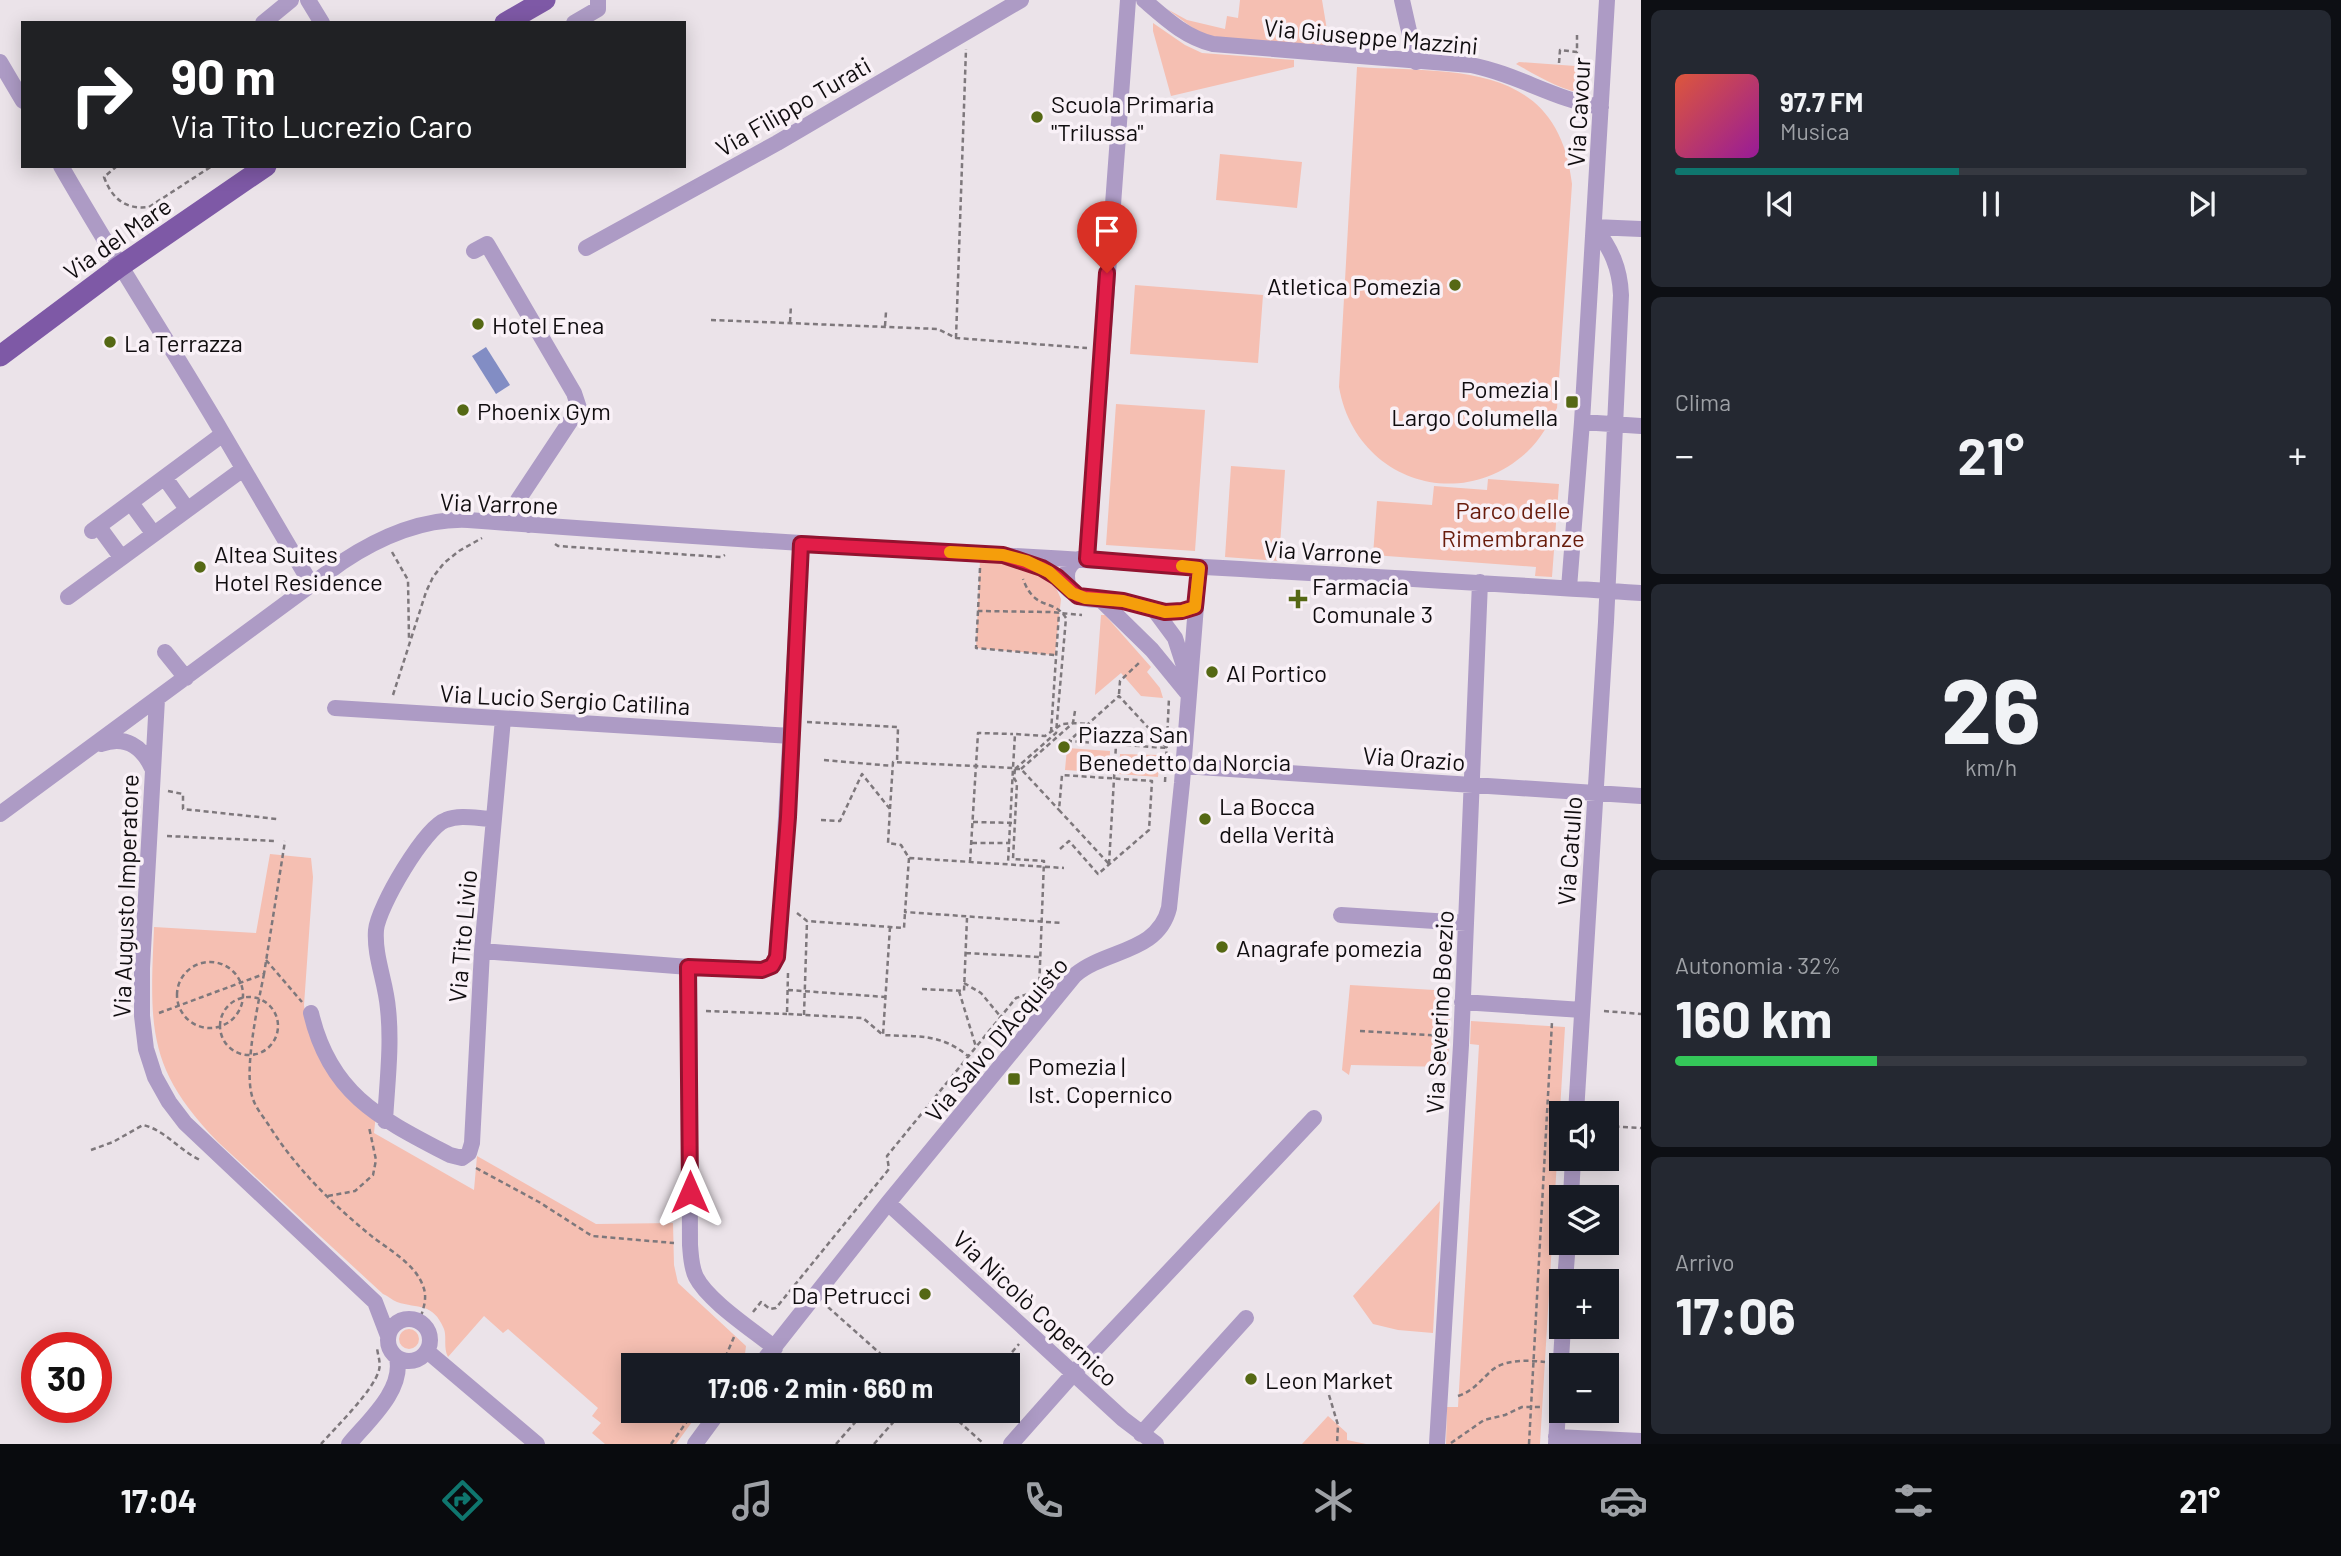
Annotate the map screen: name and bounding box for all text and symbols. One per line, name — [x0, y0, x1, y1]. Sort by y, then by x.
street label: Via Giuseppe Mazzini — [1263, 12, 1479, 60]
text: 90 m — [171, 46, 276, 105]
icon: right — [56, 49, 147, 140]
street label: Via Filippo Turati — [710, 50, 876, 162]
street label: Via Cavour — [1561, 56, 1595, 167]
text: 97.7 FM — [1780, 86, 1863, 117]
place label: Scuola Primaria "Trilussa" — [1051, 89, 1214, 146]
text: Via Tito Lucrezio Caro — [171, 106, 473, 144]
marker: Scuola Primaria "Trilussa" — [1029, 109, 1045, 125]
text: Musica — [1780, 117, 1849, 145]
icon: previous — [1761, 185, 1799, 223]
icon: pause — [1972, 185, 2010, 223]
icon: next — [2183, 185, 2221, 223]
street label: Via del Mare — [58, 190, 176, 286]
pin — [1077, 201, 1137, 273]
icon: arrive — [1088, 212, 1126, 250]
place label: Atletica Pomezia — [1267, 271, 1441, 300]
marker: Atletica Pomezia — [1447, 277, 1463, 293]
place label: Hotel Enea — [492, 310, 604, 339]
marker: Hotel Enea — [470, 316, 486, 332]
place label: La Terrazza — [124, 328, 243, 357]
marker: La Terrazza — [102, 334, 118, 350]
place label: Pomezia | Largo Columella — [1391, 374, 1558, 431]
text: Clima — [1675, 388, 1731, 416]
marker: Pomezia | Largo Columella — [1564, 394, 1580, 410]
place label: Phoenix Gym — [477, 396, 611, 425]
marker: Phoenix Gym — [455, 402, 471, 418]
text: 21° — [1958, 423, 2024, 485]
text: − — [1675, 431, 1694, 477]
text: + — [2288, 431, 2307, 477]
street label: Via Varrone — [439, 486, 559, 520]
park label: Parco delle Rimembranze — [1441, 495, 1585, 552]
street label: Via Varrone — [1263, 533, 1383, 569]
place label: Altea Suites Hotel Residence — [214, 539, 383, 596]
marker: Altea Suites Hotel Residence — [192, 559, 208, 575]
place label: Farmacia Comunale 3 — [1312, 571, 1433, 628]
marker: Farmacia Comunale 3 — [1290, 591, 1306, 607]
text: 26 — [1941, 653, 2041, 762]
place label: Al Portico — [1226, 658, 1327, 687]
marker: Al Portico — [1204, 664, 1220, 680]
street label: Via Lucio Sergio Catilina — [439, 678, 691, 720]
place label: Piazza San Benedetto da Norcia — [1078, 719, 1291, 776]
marker: Piazza San Benedetto da Norcia — [1056, 739, 1072, 755]
street label: Via Orazio — [1362, 740, 1466, 776]
text: km/h — [1965, 753, 2017, 781]
street label: Via Augusto Imperatore — [106, 774, 144, 1018]
place label: La Bocca della Verità — [1219, 791, 1335, 848]
street label: Via Catullo — [1551, 795, 1587, 907]
marker: La Bocca della Verità — [1197, 811, 1213, 827]
street label: Via Tito Livio — [442, 868, 482, 1004]
street label: Via Severino Boezio — [1419, 909, 1459, 1115]
place label: Anagrafe pomezia — [1236, 933, 1422, 962]
marker: Anagrafe pomezia — [1214, 939, 1230, 955]
street label: Via Salvo D'Acquisto — [919, 951, 1073, 1127]
text: Autonomia · 32% — [1675, 951, 1841, 979]
text: 160 km — [1675, 986, 1833, 1048]
place label: Pomezia | Ist. Copernico — [1028, 1051, 1173, 1108]
marker: Pomezia | Ist. Copernico — [1006, 1071, 1022, 1087]
map controls — [1549, 1101, 1619, 1423]
button: sound — [1549, 1101, 1619, 1171]
position arrow — [653, 1155, 727, 1229]
button: layers — [1549, 1185, 1619, 1255]
street label: Via Nicolò Copernico — [947, 1224, 1125, 1392]
text: Arrivo — [1675, 1248, 1735, 1276]
button: + — [1549, 1269, 1619, 1339]
place label: Da Petrucci — [792, 1280, 911, 1309]
text: 17:06 — [1675, 1283, 1796, 1345]
marker: Da Petrucci — [917, 1286, 933, 1302]
speed limit sign: 30 — [21, 1332, 112, 1423]
button: − — [1549, 1353, 1619, 1423]
place label: Leon Market — [1265, 1365, 1393, 1394]
marker: Leon Market — [1243, 1371, 1259, 1387]
text: 17:06 · 2 min · 660 m — [708, 1372, 933, 1403]
icon: directions — [438, 1476, 487, 1525]
icon: music — [728, 1476, 777, 1525]
icon: phone — [1019, 1476, 1068, 1525]
icon: climate — [1309, 1476, 1358, 1525]
icon: car — [1599, 1476, 1648, 1525]
icon: filters — [1889, 1476, 1938, 1525]
text: 17:04 — [121, 1481, 197, 1519]
text: 21° — [2179, 1481, 2220, 1519]

